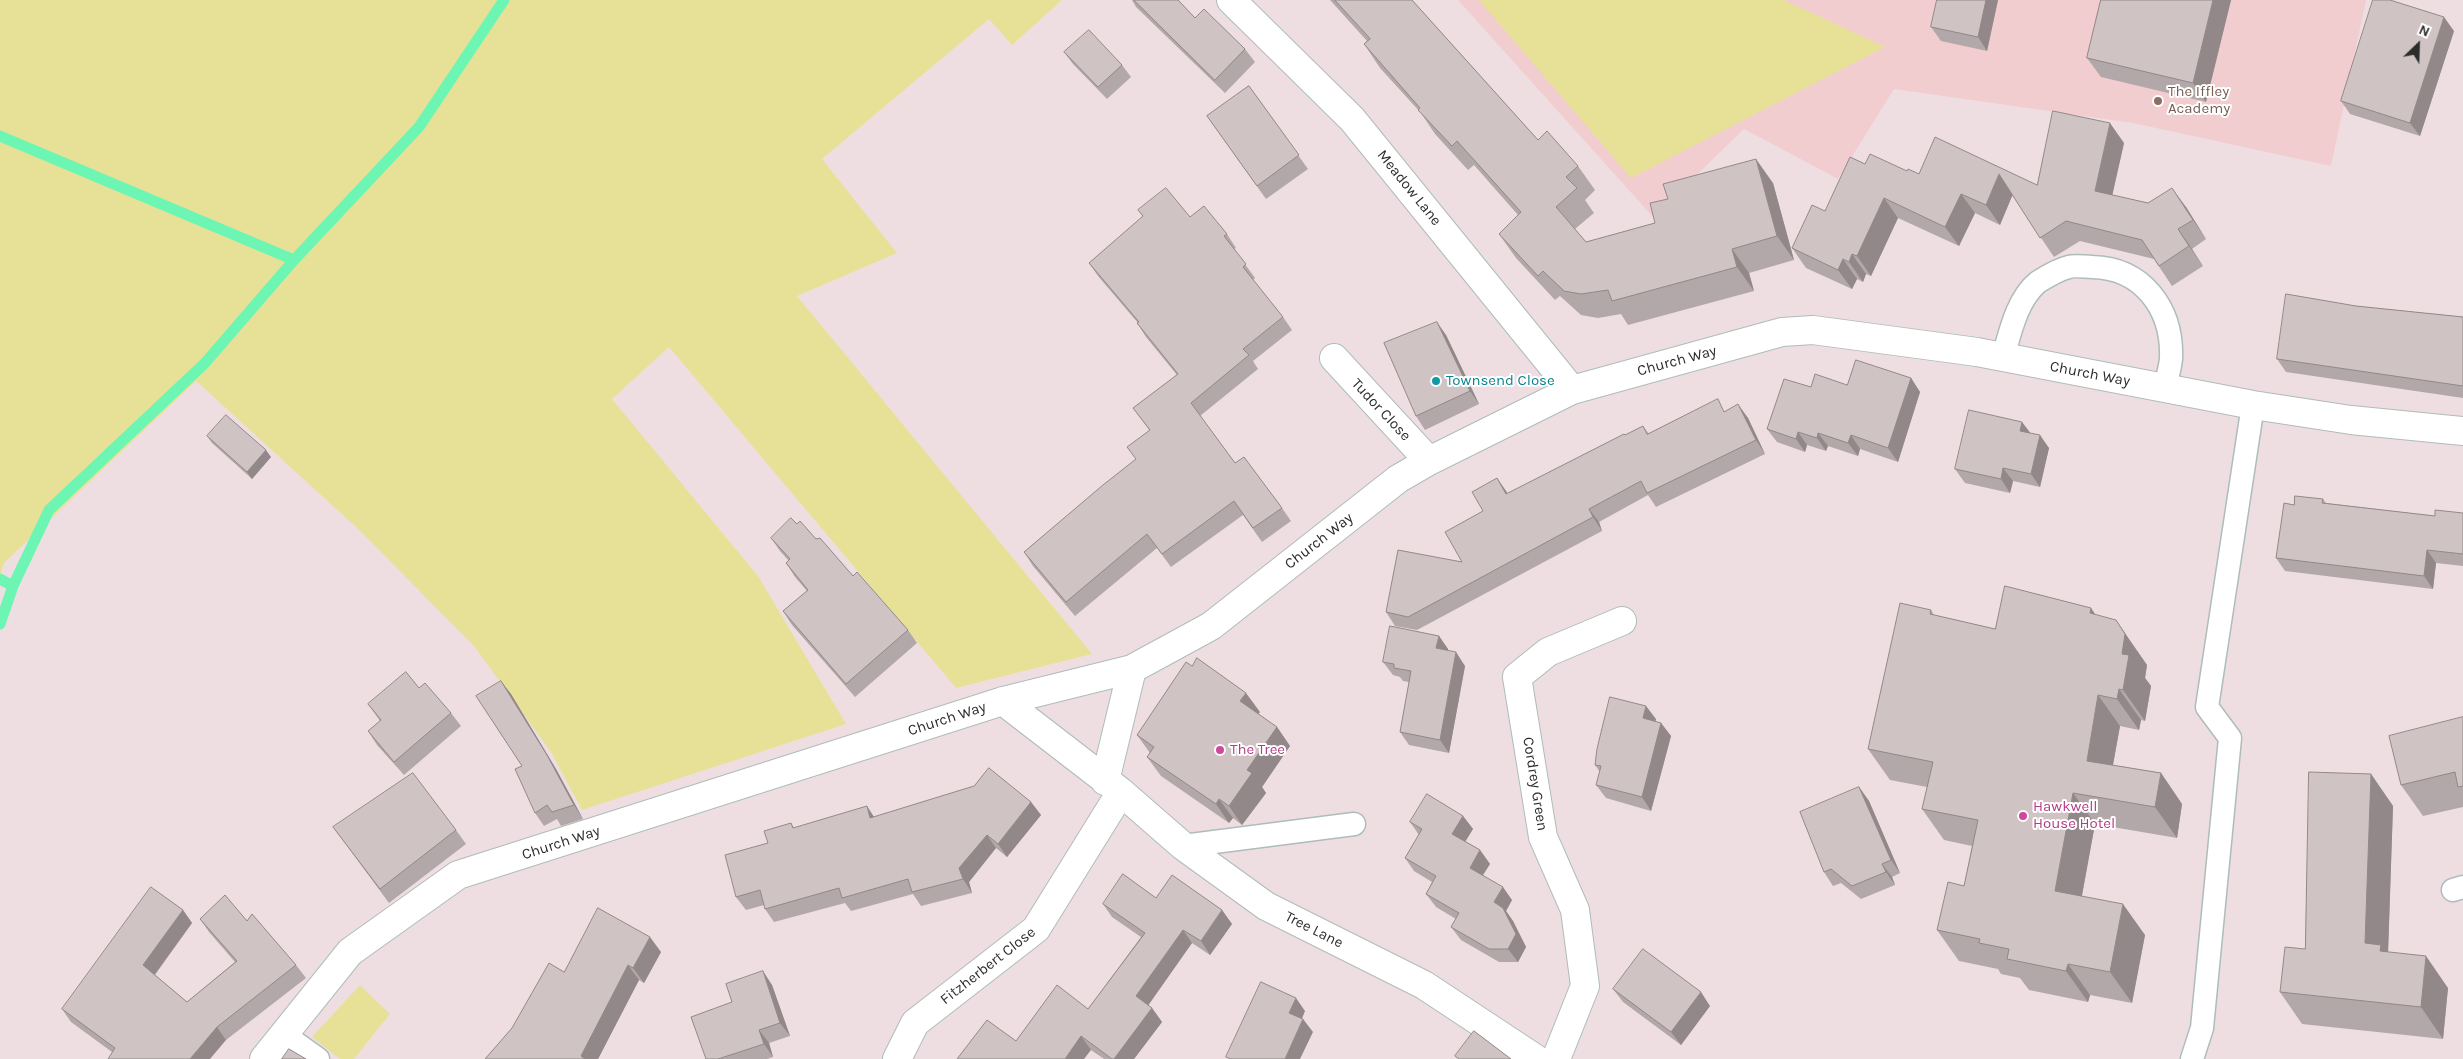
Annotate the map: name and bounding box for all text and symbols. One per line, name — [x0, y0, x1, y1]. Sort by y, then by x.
north arrow — [2393, 20, 2443, 70]
text: N — [2416, 21, 2432, 41]
place label: The Iffley Academy — [2168, 83, 2230, 118]
marker: The Iffley Academy — [2152, 95, 2164, 107]
street label: Meadow Lane — [1373, 147, 1445, 229]
street label: Church Way — [1635, 342, 1719, 380]
street label: Church Way — [2048, 357, 2132, 391]
place label: Townsend Close — [1446, 372, 1555, 390]
street label: Tudor Close — [1348, 375, 1414, 445]
marker: Townsend Close — [1430, 375, 1442, 387]
street label: Church Way — [1281, 509, 1357, 573]
street label: Church Way — [906, 698, 988, 740]
street label: Cordrey Green — [1519, 736, 1551, 832]
place label: The Tree — [1230, 741, 1285, 759]
marker: The Tree — [1214, 744, 1226, 756]
place label: Hawkwell House Hotel — [2033, 798, 2115, 833]
marker: Hawkwell House Hotel — [2017, 810, 2029, 822]
street label: Church Way — [520, 822, 602, 864]
street label: Tree Lane — [1282, 908, 1346, 952]
street label: Fitzherbert Close — [937, 923, 1039, 1009]

